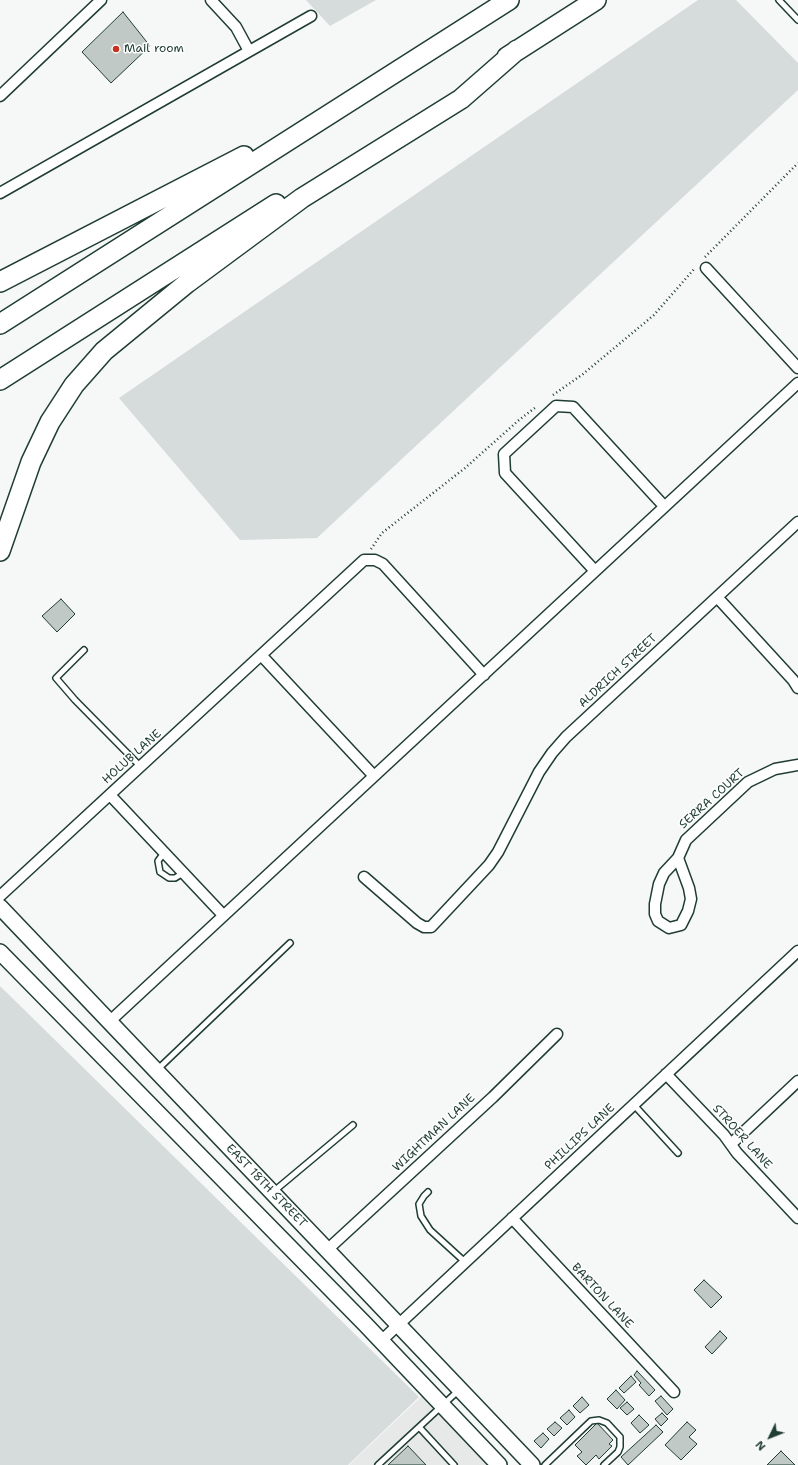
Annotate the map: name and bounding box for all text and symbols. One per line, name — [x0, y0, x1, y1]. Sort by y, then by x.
place label: Mail room — [124, 42, 184, 56]
marker: Mail room — [111, 44, 121, 54]
street label: ALDRICH STREET — [576, 631, 660, 711]
street label: HOLUB LANE — [100, 727, 164, 787]
street label: SERRA COURT — [676, 766, 748, 832]
street label: WIGHTMAN LANE — [390, 1091, 478, 1175]
street label: PHILLIPS LANE — [542, 1101, 618, 1173]
street label: STROER LANE — [709, 1102, 775, 1172]
street label: EAST 18TH STREET — [223, 1141, 309, 1231]
street label: BARTON LANE — [568, 1260, 636, 1332]
north arrow — [750, 1417, 790, 1457]
text: N — [752, 1437, 769, 1454]

